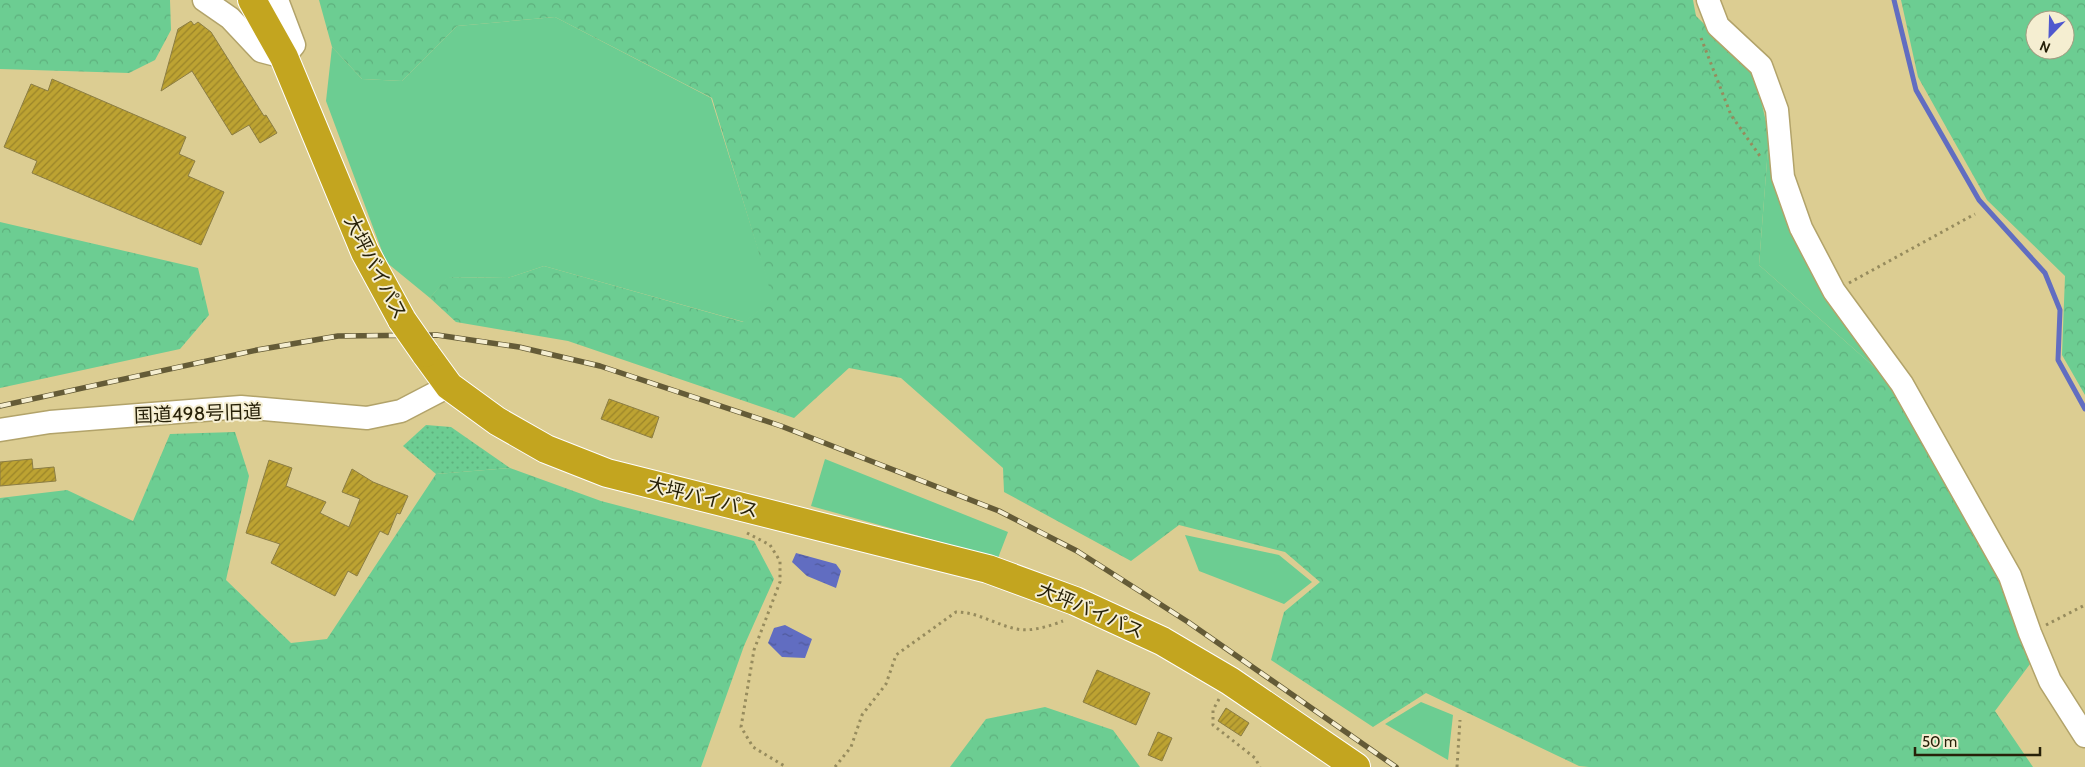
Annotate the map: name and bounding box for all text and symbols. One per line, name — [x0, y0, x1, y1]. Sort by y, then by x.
north arrow — [2025, 10, 2075, 60]
text: N — [2037, 37, 2053, 57]
street label: 大坪バイパス — [340, 211, 412, 323]
street label: 国道498号旧道 — [134, 400, 263, 427]
street label: 大坪バイパス — [645, 473, 761, 522]
street label: 大坪バイパス — [1034, 578, 1148, 643]
scale bar — [1915, 724, 2040, 756]
text: 50 m — [1922, 733, 1957, 751]

